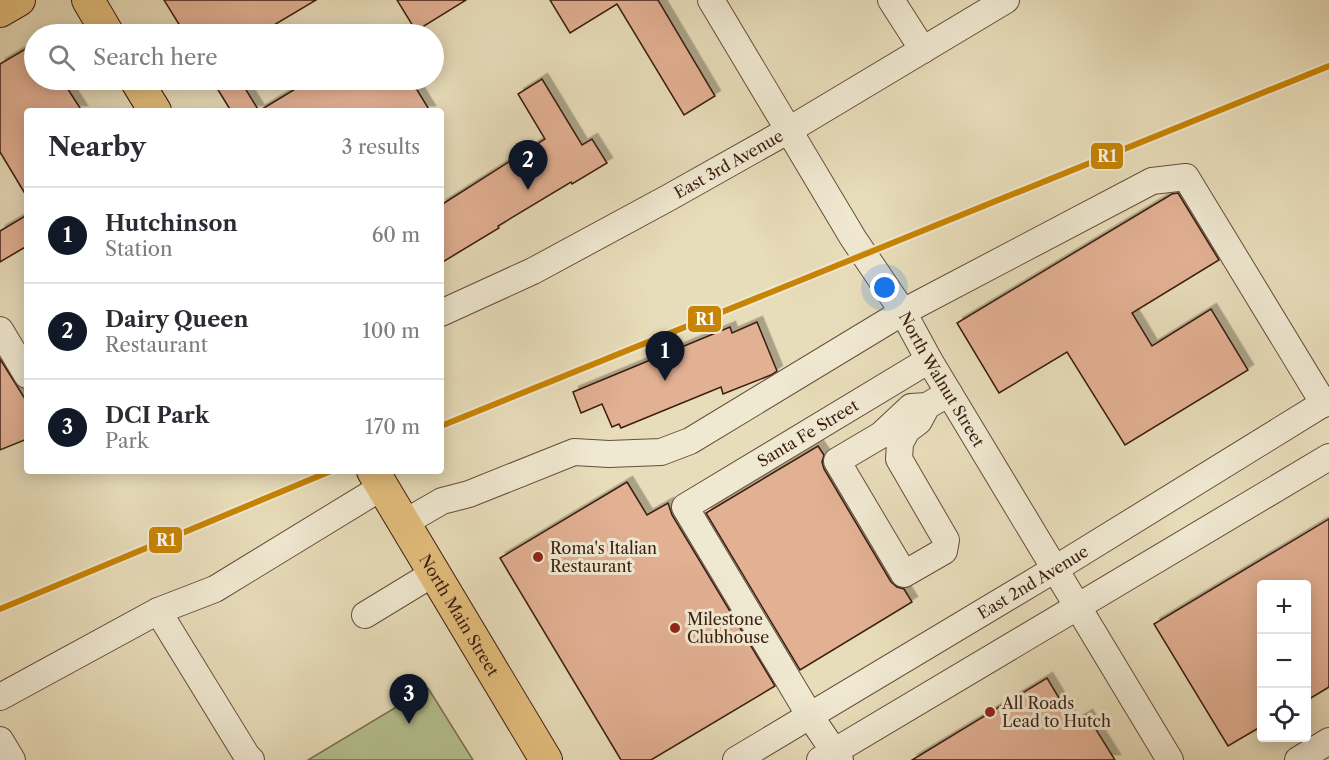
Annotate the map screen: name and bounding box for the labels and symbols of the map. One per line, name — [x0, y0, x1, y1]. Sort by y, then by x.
street label: East 3rd Avenue — [670, 125, 787, 203]
pin: 2 — [508, 140, 548, 190]
line badge: R1 — [1090, 142, 1124, 170]
text: R1 — [1097, 146, 1118, 166]
your location — [870, 273, 899, 302]
line badge: R1 — [687, 305, 722, 333]
street label: North Walnut Street — [895, 308, 989, 451]
text: R1 — [695, 309, 716, 329]
pin: 1 — [646, 332, 684, 381]
street label: Santa Fe Street — [753, 395, 862, 471]
line badge: R1 — [148, 526, 183, 554]
text: R1 — [156, 530, 177, 550]
place label: Roma's Italian Restaurant — [550, 538, 657, 576]
street label: East 2nd Avenue — [974, 541, 1092, 623]
marker: Roma's Italian Restaurant — [531, 550, 545, 564]
street label: North Main Street — [415, 551, 504, 680]
place label: Milestone Clubhouse — [687, 609, 769, 647]
marker: Milestone Clubhouse — [668, 621, 682, 635]
pin: 3 — [390, 674, 428, 724]
place label: All Roads Lead to Hutch — [1001, 693, 1111, 731]
marker: All Roads Lead to Hutch — [983, 705, 997, 719]

